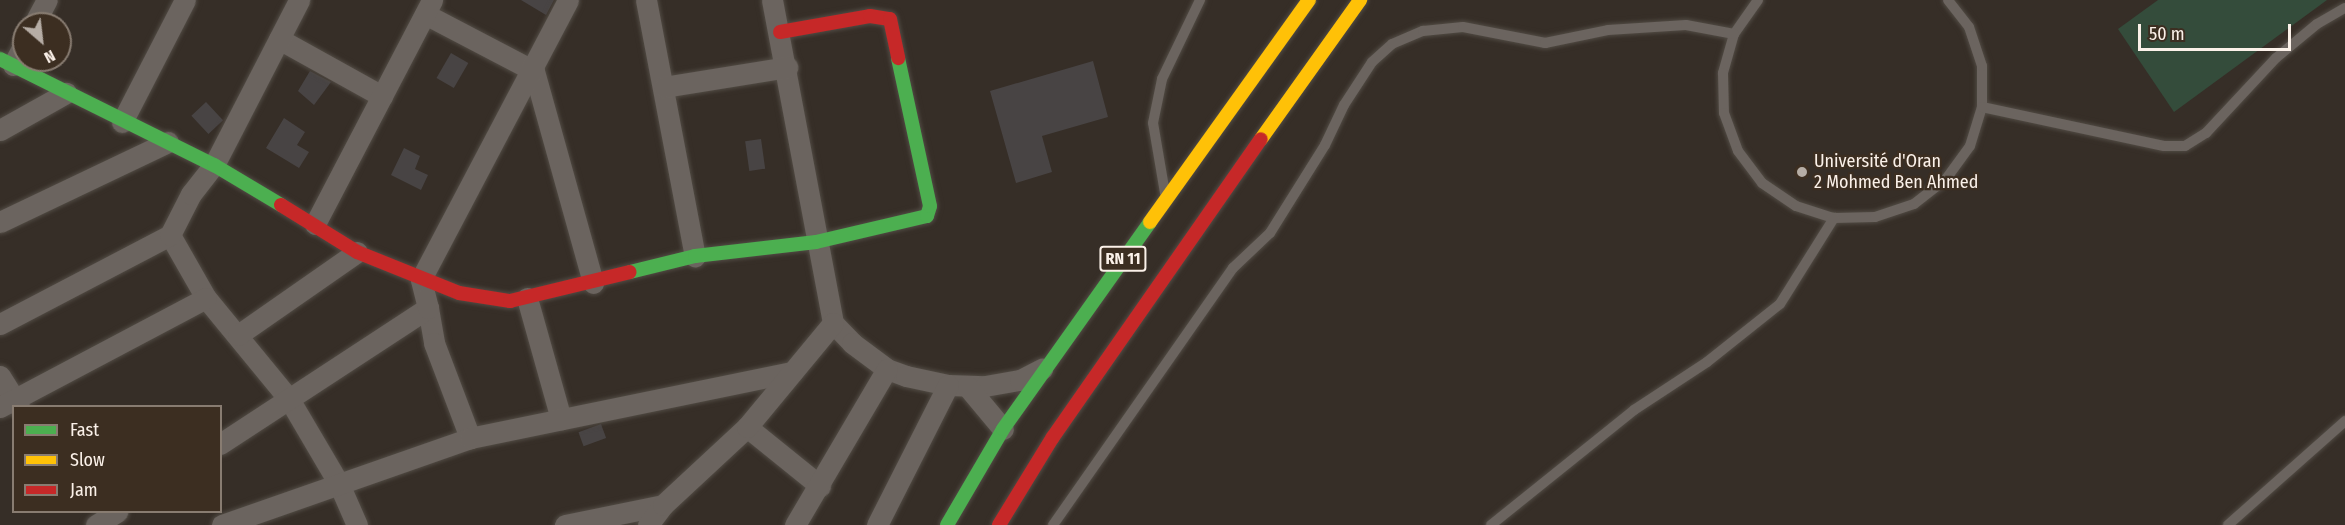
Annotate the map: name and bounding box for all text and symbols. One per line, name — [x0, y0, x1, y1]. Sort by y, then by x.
north arrow — [12, 12, 72, 72]
scale bar — [2141, 12, 2294, 50]
text: 50 m — [2149, 23, 2185, 45]
text: N — [41, 46, 58, 67]
place label: Université d'Oran 2 Mohmed Ben Ahmed — [1814, 151, 1978, 194]
marker: Université d'Oran 2 Mohmed Ben Ahmed — [1795, 165, 1809, 179]
road number: RN 11 — [1099, 246, 1147, 272]
legend — [12, 405, 222, 513]
text: Fast — [70, 419, 99, 441]
text: Slow — [70, 449, 105, 471]
text: Jam — [70, 479, 98, 501]

